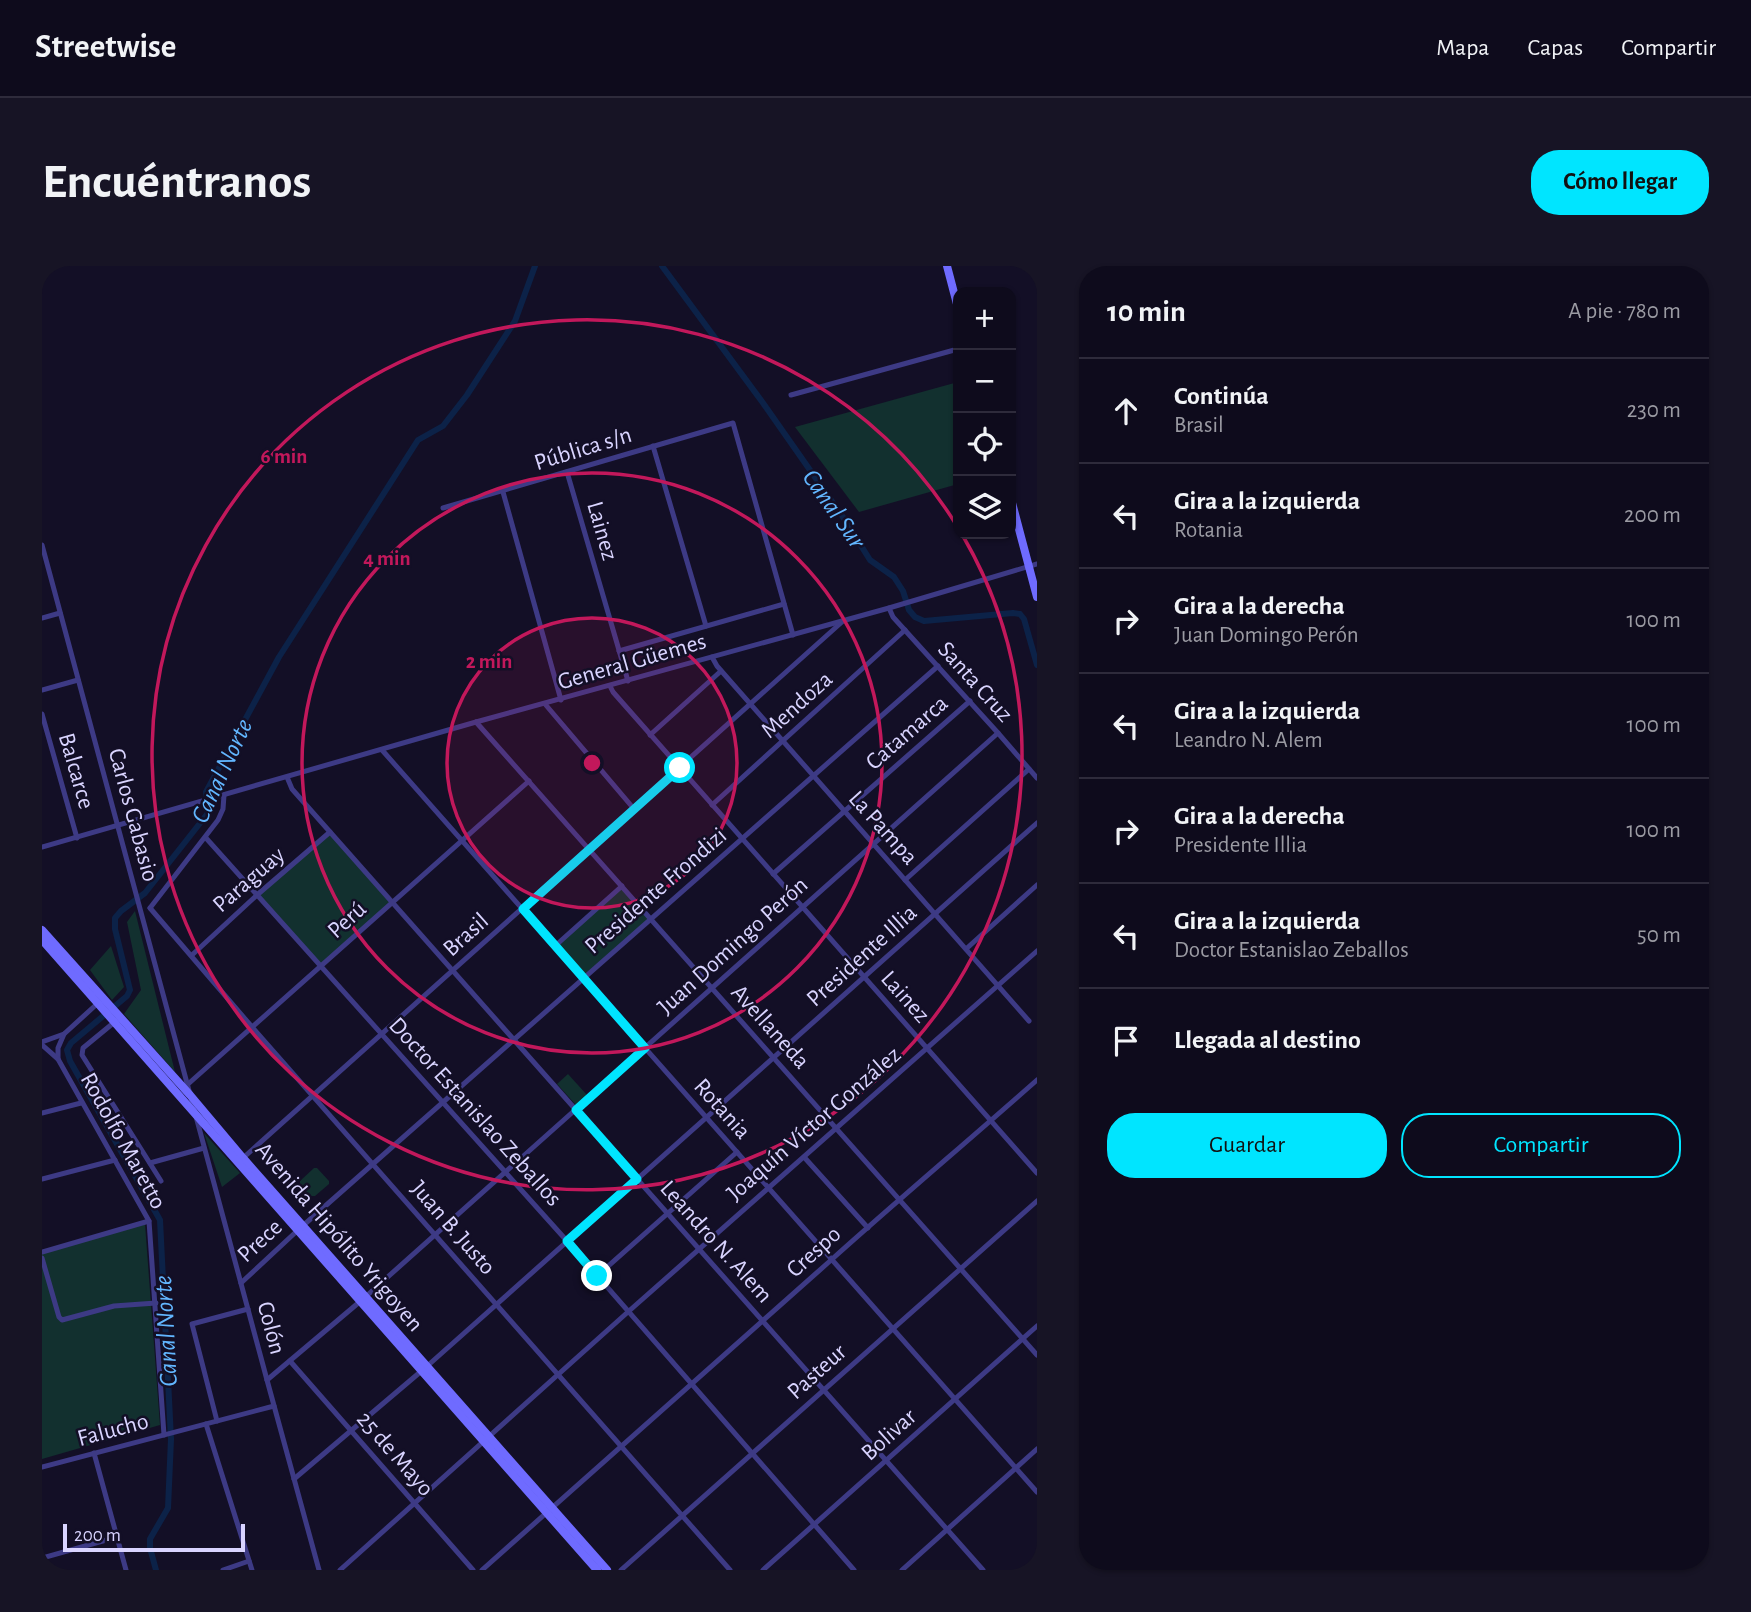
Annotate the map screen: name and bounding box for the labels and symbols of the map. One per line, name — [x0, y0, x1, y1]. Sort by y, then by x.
street label: Pública s/n — [531, 423, 635, 475]
text: 6 min — [261, 446, 307, 467]
water label: Canal Sur — [798, 465, 871, 555]
street label: Lainez — [582, 499, 622, 563]
text: 4 min — [363, 548, 411, 569]
street label: General Güemes — [555, 629, 709, 695]
street label: Santa Cruz — [933, 637, 1017, 727]
text: 2 min — [466, 651, 512, 672]
street label: Mendoza — [757, 667, 837, 743]
street label: Catamarca — [861, 691, 953, 775]
water label: Canal Norte — [187, 715, 257, 827]
street label: Balcarce — [54, 730, 98, 812]
street label: Carlos Gabasio — [104, 746, 162, 884]
centre of rings — [580, 751, 604, 775]
route start — [664, 752, 695, 783]
street label: La Pampa — [844, 786, 922, 870]
street label: Presidente Frondizi — [581, 823, 731, 959]
street label: Paraguay — [209, 843, 289, 917]
street label: Juan Domingo Perón — [653, 873, 813, 1019]
street label: Perú — [323, 897, 371, 943]
street label: Presidente Illia — [802, 901, 922, 1011]
street label: Brasil — [439, 909, 493, 961]
street label: Lainez — [876, 967, 934, 1027]
street label: Avellaneda — [726, 980, 814, 1074]
street label: Doctor Estanislao Zeballos — [384, 1013, 566, 1211]
street label: Joaquín Víctor González — [723, 1042, 905, 1206]
street label: Rodolfo Maretto — [76, 1069, 170, 1213]
street label: Rotania — [689, 1074, 755, 1144]
street label: Avenida Hipólito Yrigoyen — [250, 1138, 428, 1336]
street label: Leandro N. Alem — [655, 1176, 777, 1308]
street label: Juan B. Justo — [406, 1177, 500, 1279]
street label: Prece — [233, 1215, 287, 1267]
street label: Crespo — [782, 1222, 846, 1282]
route end — [581, 1260, 612, 1291]
water label: Canal Norte — [150, 1275, 182, 1387]
street label: Colón — [252, 1299, 290, 1357]
street label: Pasteur — [783, 1340, 851, 1404]
street label: Bolivar — [857, 1404, 921, 1466]
street label: 25 de Mayo — [352, 1407, 438, 1501]
street label: Falucho — [75, 1409, 151, 1451]
scale bar — [63, 1521, 245, 1553]

